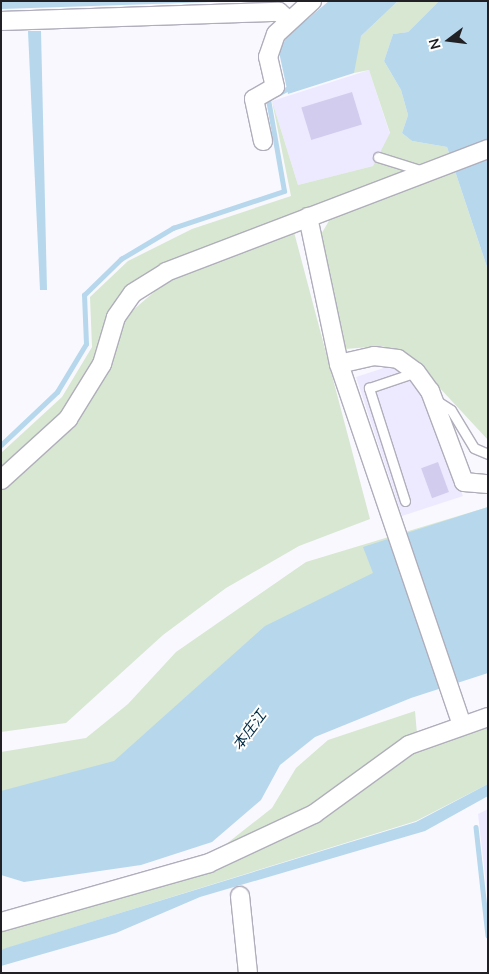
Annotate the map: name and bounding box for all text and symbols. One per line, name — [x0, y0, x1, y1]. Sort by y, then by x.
north arrow — [424, 15, 474, 65]
text: N — [424, 36, 445, 51]
water label: 本庄江 — [228, 707, 270, 753]

